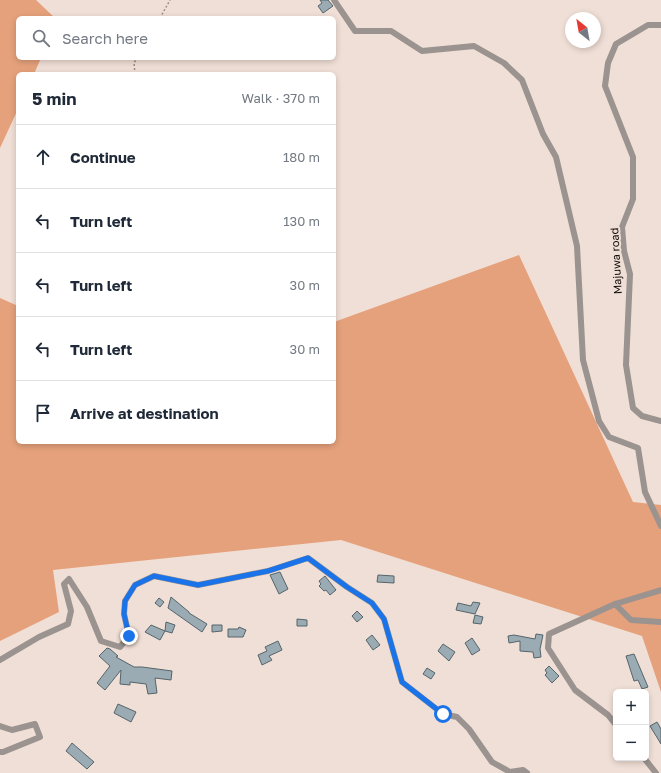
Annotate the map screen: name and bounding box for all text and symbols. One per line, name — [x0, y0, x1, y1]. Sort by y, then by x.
north arrow — [565, 12, 601, 48]
search box — [16, 16, 336, 60]
icon: search — [30, 27, 52, 49]
text: Search here — [62, 29, 148, 47]
text: 5 min — [32, 88, 76, 109]
text: Walk · 370 m — [241, 90, 320, 106]
icon: ahead — [32, 146, 54, 168]
text: Continue — [70, 148, 136, 166]
text: 180 m — [283, 149, 320, 165]
icon: left — [32, 210, 54, 232]
text: Turn left — [70, 212, 132, 230]
text: 130 m — [283, 213, 320, 229]
street label: Majuwa road — [607, 227, 624, 295]
icon: left — [32, 274, 54, 296]
text: Turn left — [70, 276, 132, 294]
text: 30 m — [290, 277, 320, 293]
icon: left — [32, 338, 54, 360]
text: Turn left — [70, 340, 132, 358]
text: 30 m — [290, 341, 320, 357]
icon: arrive — [32, 402, 54, 424]
text: Arrive at destination — [70, 404, 219, 422]
route end — [120, 627, 138, 645]
map controls — [613, 689, 649, 761]
button: + — [613, 689, 649, 725]
route start — [434, 705, 452, 723]
button: − — [613, 725, 649, 761]

